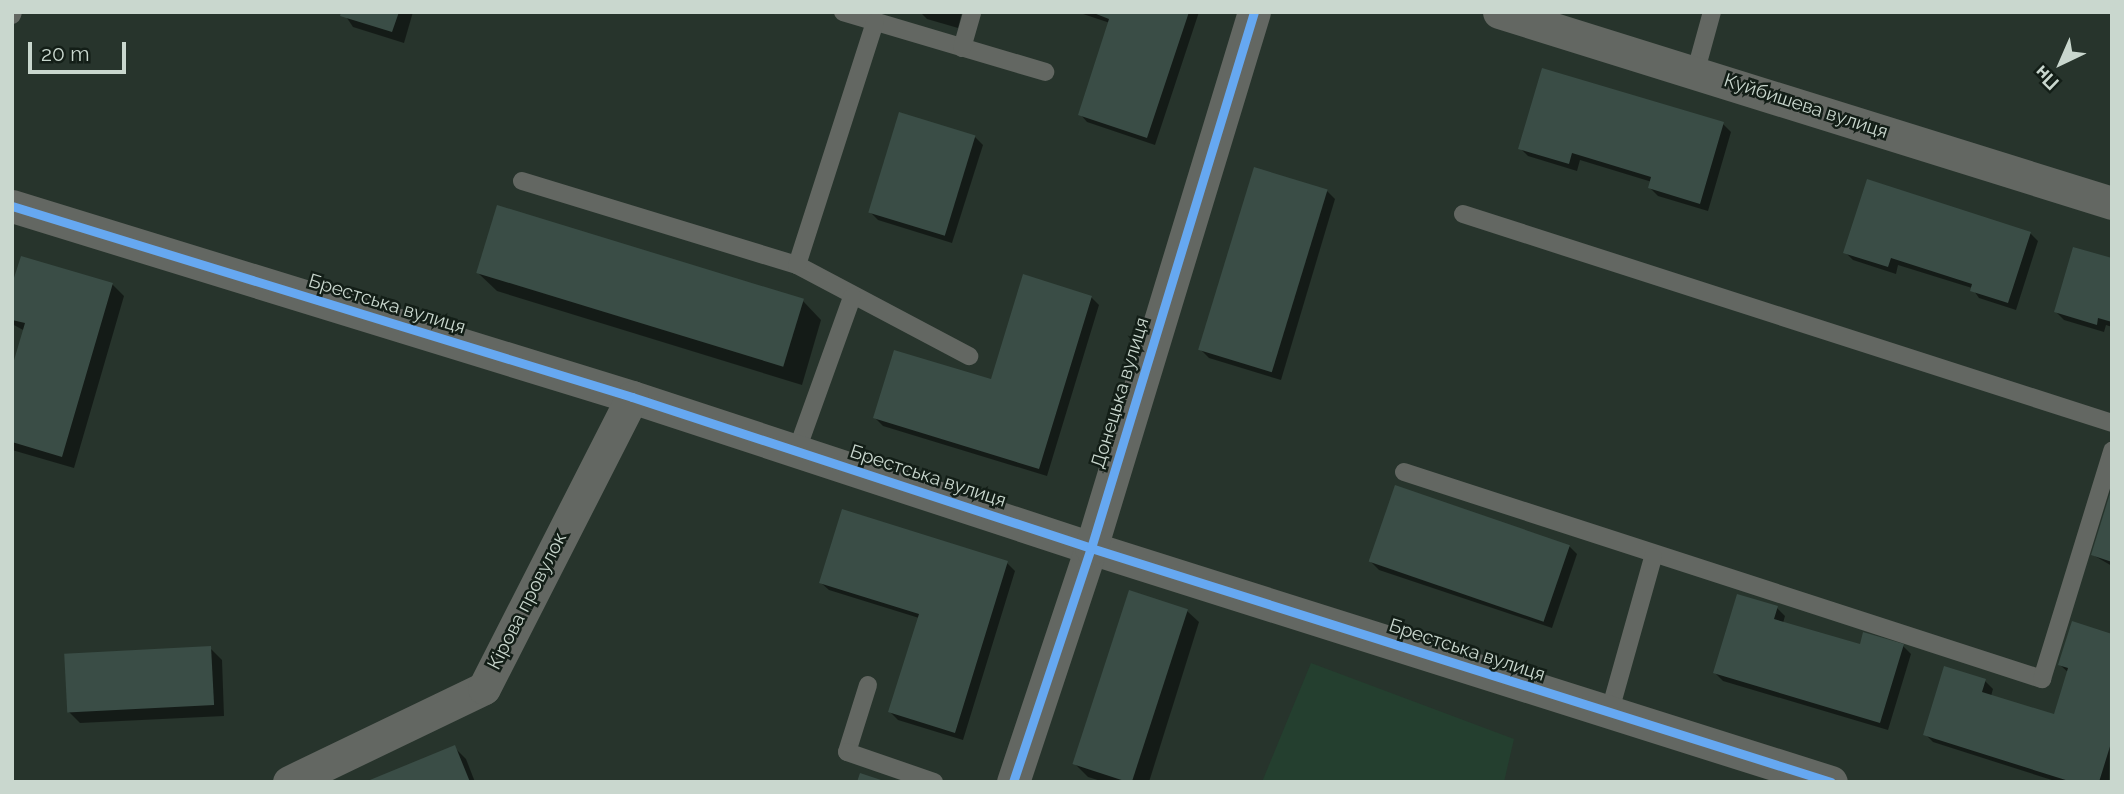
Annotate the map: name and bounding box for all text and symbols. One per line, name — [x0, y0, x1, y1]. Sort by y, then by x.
scale bar — [32, 28, 130, 72]
north arrow — [2026, 28, 2096, 98]
text: 20 m — [41, 41, 89, 66]
text: Пн — [2030, 61, 2063, 95]
street label: Куйбишева вулиця — [1721, 69, 1891, 143]
street label: Брестська вулиця — [306, 269, 468, 339]
street label: Донецька вулиця — [1086, 315, 1154, 471]
street label: Брестська вулиця — [847, 440, 1009, 512]
street label: Кірова провулок — [483, 529, 571, 673]
street label: Брестська вулиця — [1386, 614, 1548, 686]

